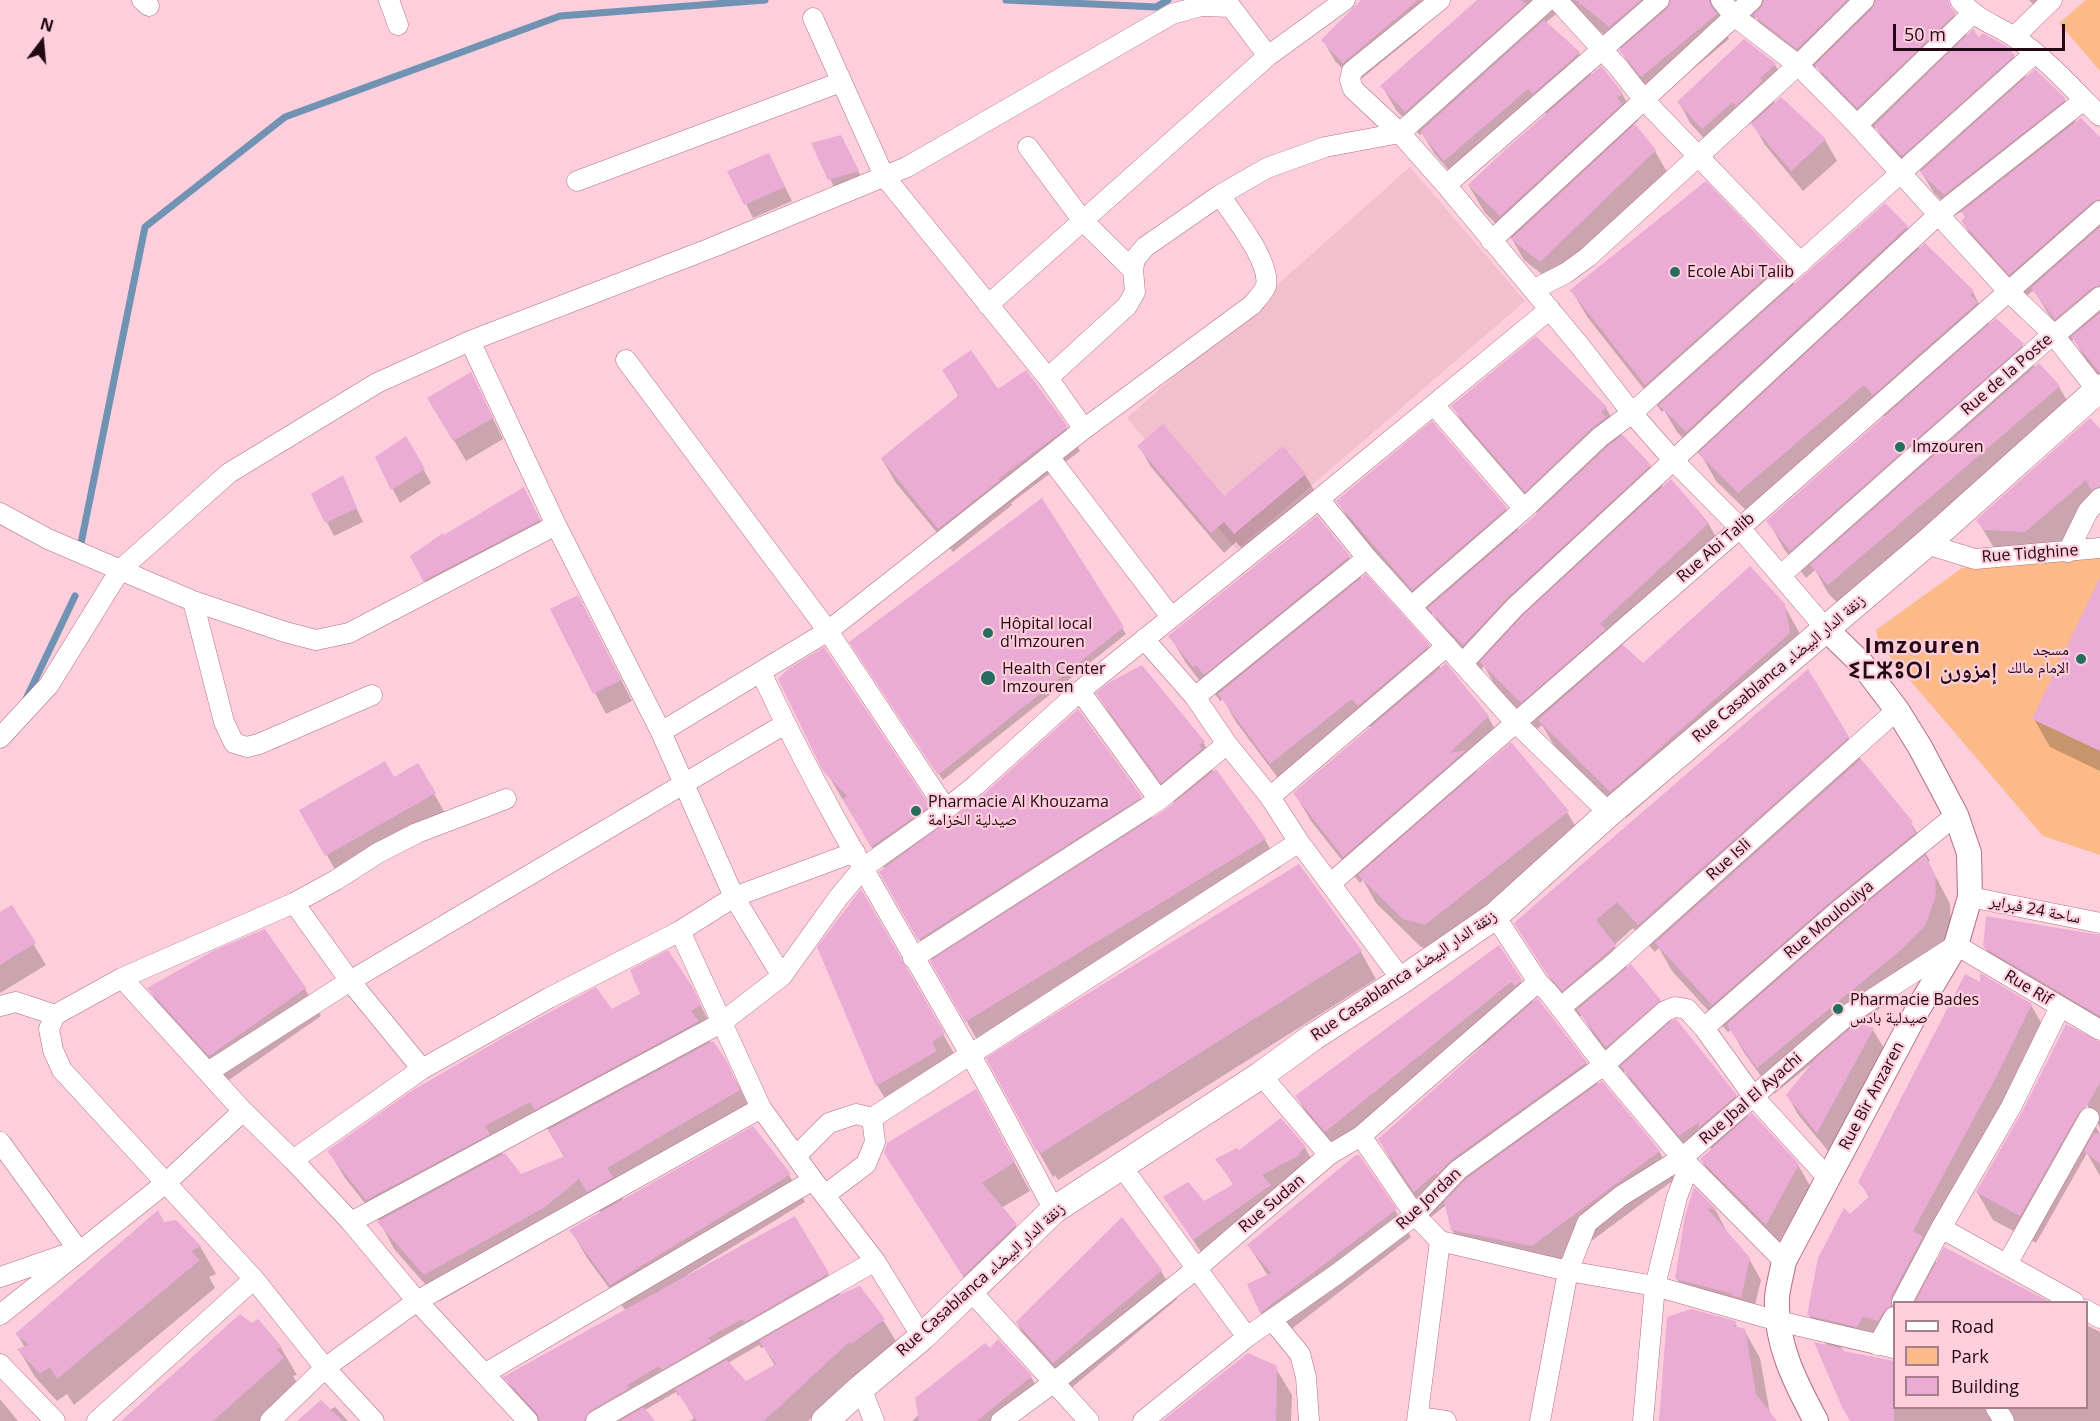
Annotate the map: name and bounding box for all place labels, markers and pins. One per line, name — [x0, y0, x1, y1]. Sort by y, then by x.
place label: Ecole Abi Talib — [1687, 262, 1794, 282]
marker: Ecole Abi Talib — [1668, 265, 1682, 279]
place label: Imzouren — [1912, 437, 1984, 457]
marker: Imzouren — [1893, 440, 1907, 454]
place label: Hôpital local d'Imzouren — [1000, 614, 1092, 652]
marker: Hôpital local d'Imzouren — [981, 626, 995, 640]
place label: مسجد الإمام مالك — [2007, 640, 2069, 678]
marker: مسجد الإمام مالك — [2074, 652, 2088, 666]
place label: Health Center Imzouren — [1002, 659, 1105, 697]
marker: Health Center Imzouren — [979, 669, 997, 687]
place label: Pharmacie Al Khouzama صيدلية الخزامة — [928, 792, 1109, 830]
marker: Pharmacie Al Khouzama صيدلية الخزامة — [909, 804, 923, 818]
place label: Pharmacie Bades صيدلية بادس — [1850, 990, 1979, 1028]
marker: Pharmacie Bades صيدلية بادس — [1831, 1002, 1845, 1016]

